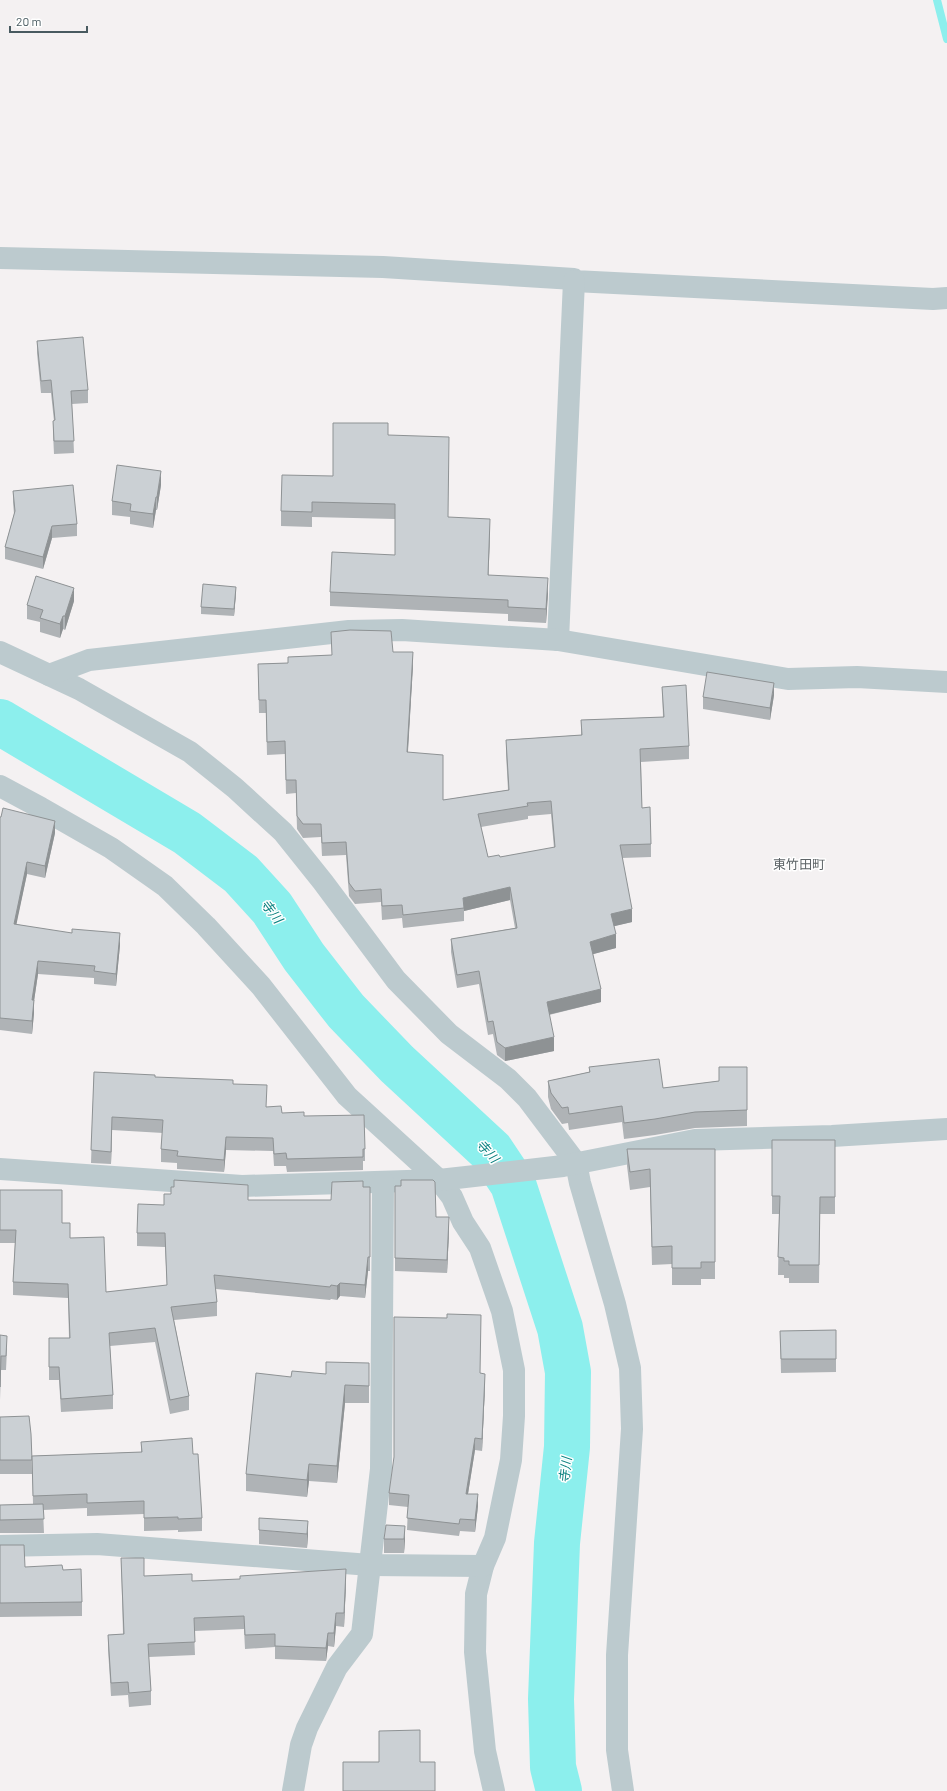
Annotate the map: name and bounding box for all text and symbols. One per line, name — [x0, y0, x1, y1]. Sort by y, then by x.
scale bar — [10, 8, 87, 34]
text: 20 m — [16, 14, 42, 28]
district label: 東竹田町 — [773, 856, 825, 872]
water label: 寺川 — [258, 896, 287, 928]
water label: 寺川 — [473, 1136, 504, 1167]
water label: 寺川 — [556, 1454, 575, 1484]

